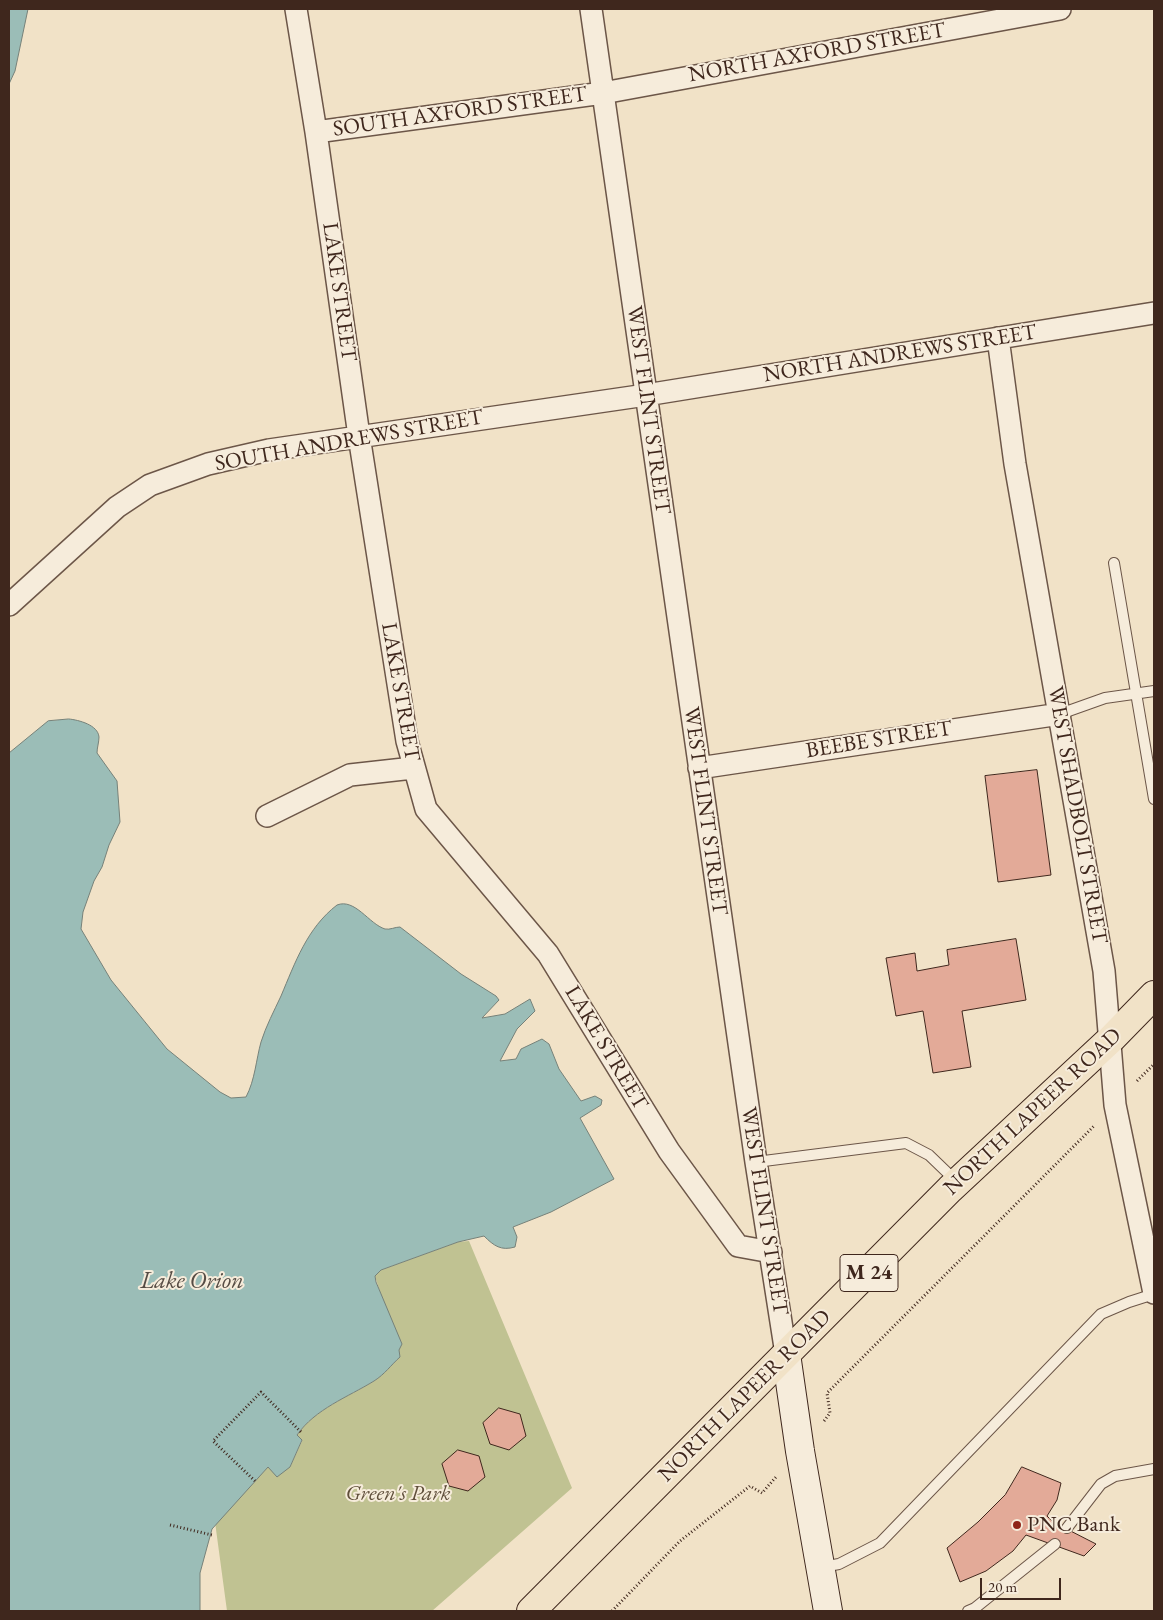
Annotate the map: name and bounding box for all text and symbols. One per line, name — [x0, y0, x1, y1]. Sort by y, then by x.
street label: NORTH AXFORD STREET — [687, 17, 947, 89]
street label: SOUTH AXFORD STREET — [331, 81, 589, 143]
street label: LAKE STREET — [316, 221, 362, 363]
street label: WEST FLINT STREET — [620, 304, 676, 516]
street label: NORTH ANDREWS STREET — [761, 319, 1039, 389]
street label: SOUTH ANDREWS STREET — [213, 404, 485, 478]
street label: LAKE STREET — [375, 621, 425, 763]
street label: WEST SHADBOLT STREET — [1041, 684, 1113, 946]
street label: WEST FLINT STREET — [677, 705, 733, 917]
street label: BEEBE STREET — [804, 715, 954, 765]
street label: LAKE STREET — [559, 981, 653, 1115]
street label: NORTH LAPEER ROAD — [939, 1023, 1127, 1201]
street label: WEST FLINT STREET — [735, 1105, 793, 1317]
road number: M 24 — [840, 1254, 898, 1292]
water label: Lake Orion — [140, 1267, 244, 1295]
street label: NORTH LAPEER ROAD — [653, 1304, 837, 1488]
park label: Green's Park — [345, 1481, 451, 1507]
place label: PNC Bank — [1027, 1512, 1120, 1538]
marker: PNC Bank — [1011, 1519, 1023, 1531]
scale bar — [983, 1568, 1064, 1600]
text: 20 m — [988, 1577, 1017, 1596]

